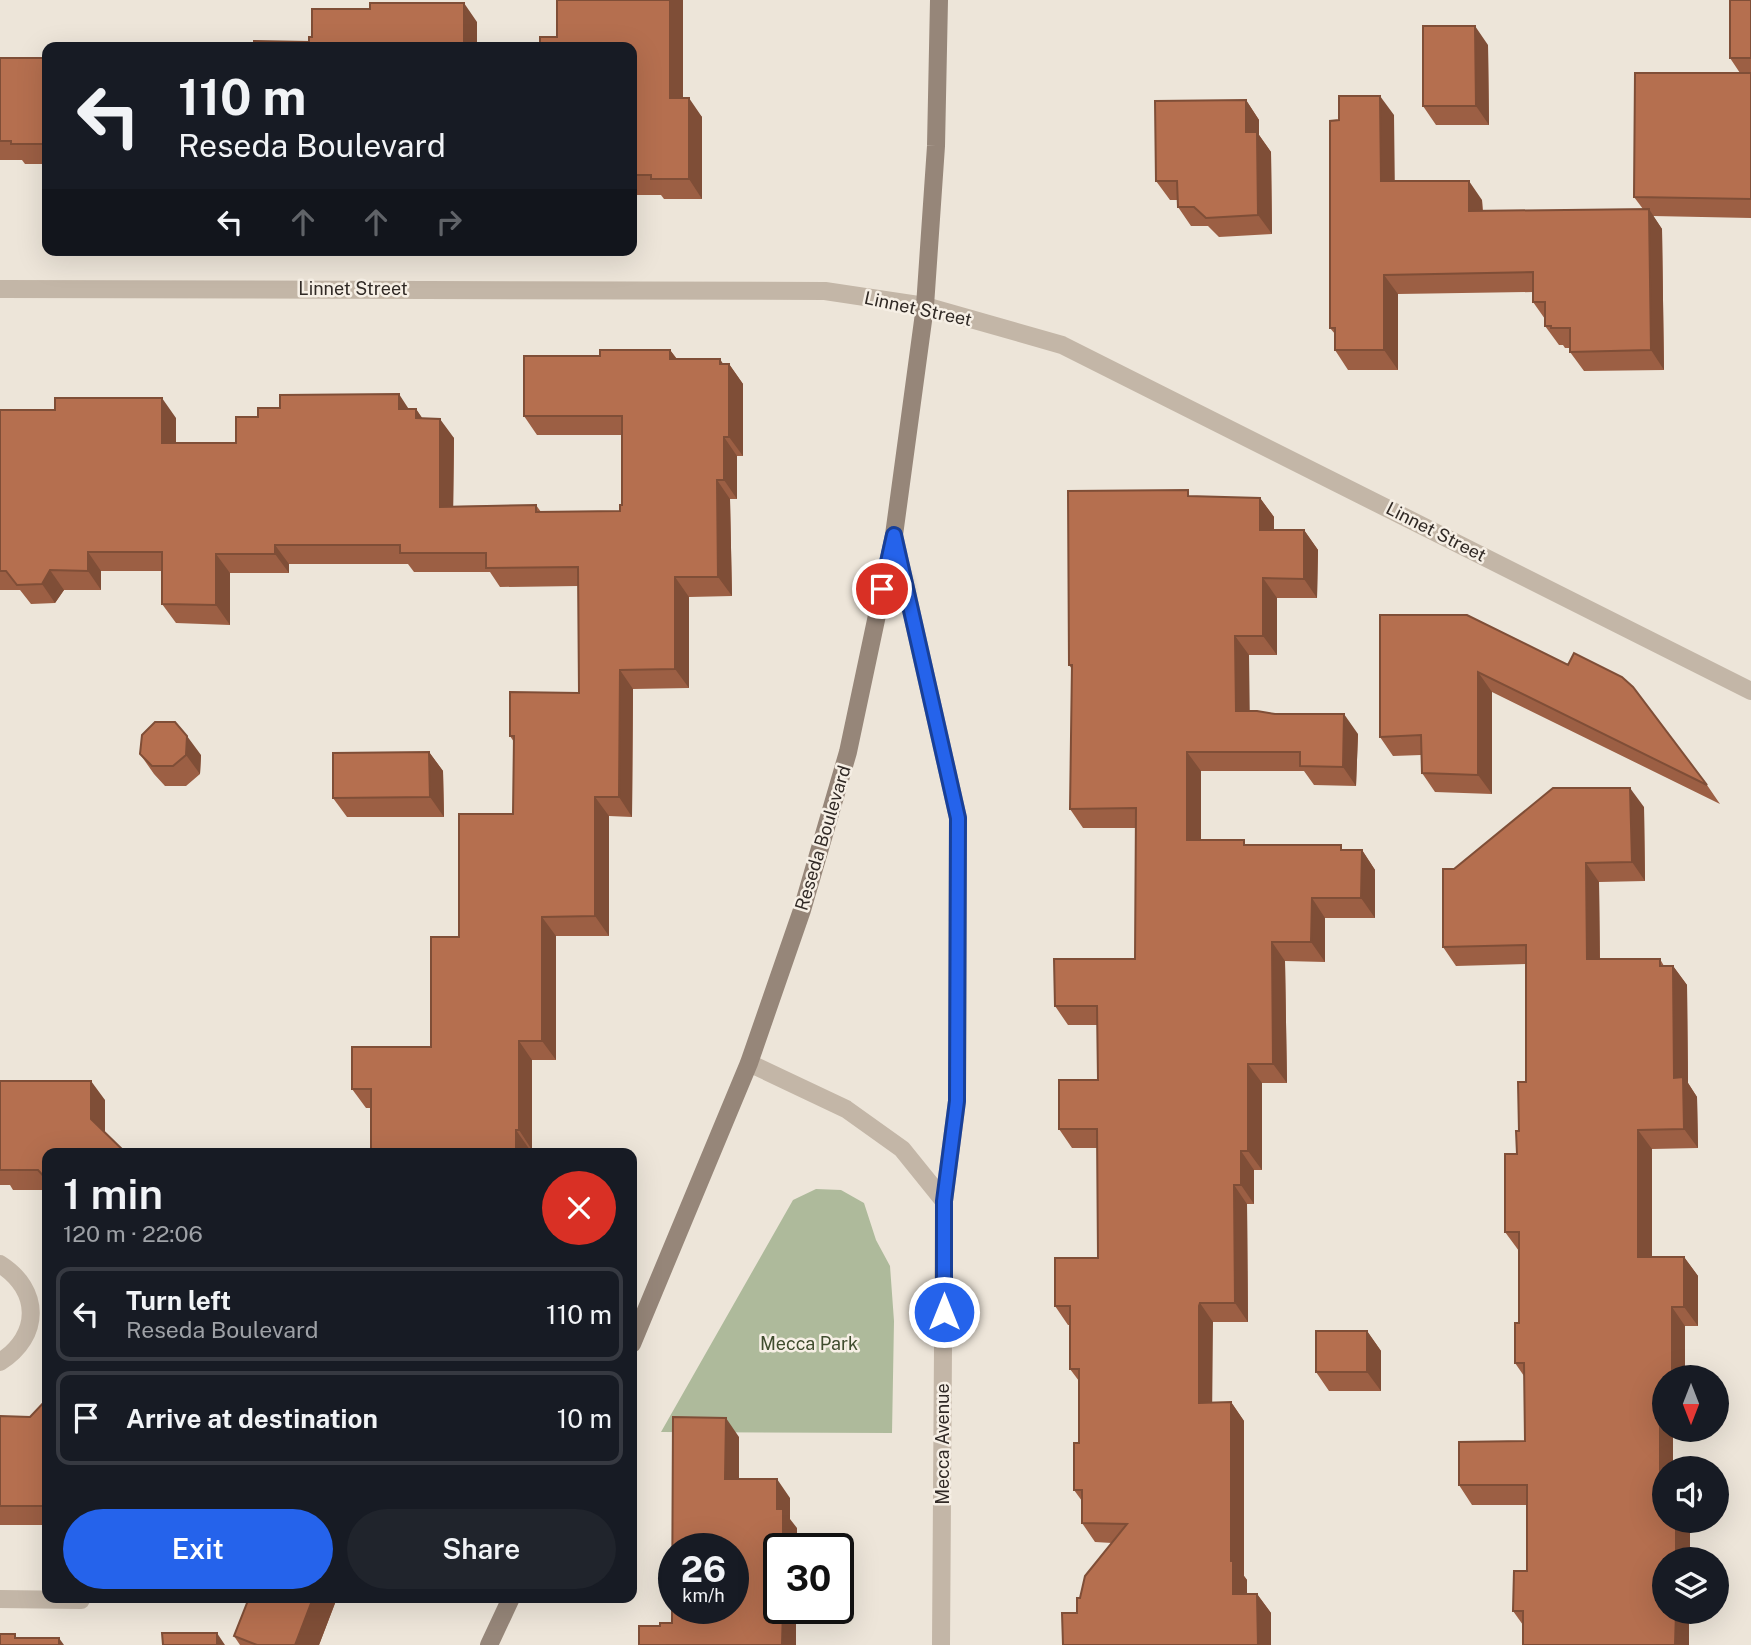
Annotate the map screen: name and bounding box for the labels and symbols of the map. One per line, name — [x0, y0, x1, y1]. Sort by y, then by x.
street label: Linnet Street — [298, 278, 408, 299]
street label: Linnet Street — [862, 287, 974, 330]
street label: Linnet Street — [1383, 497, 1490, 566]
pin — [852, 559, 912, 619]
street label: Reseda Boulevard — [790, 763, 855, 913]
position arrow — [907, 1275, 981, 1349]
park label: Mecca Park — [760, 1333, 858, 1354]
north arrow — [1652, 1365, 1729, 1442]
street label: Mecca Avenue — [932, 1383, 953, 1505]
speed limit sign: 30 — [763, 1533, 854, 1624]

